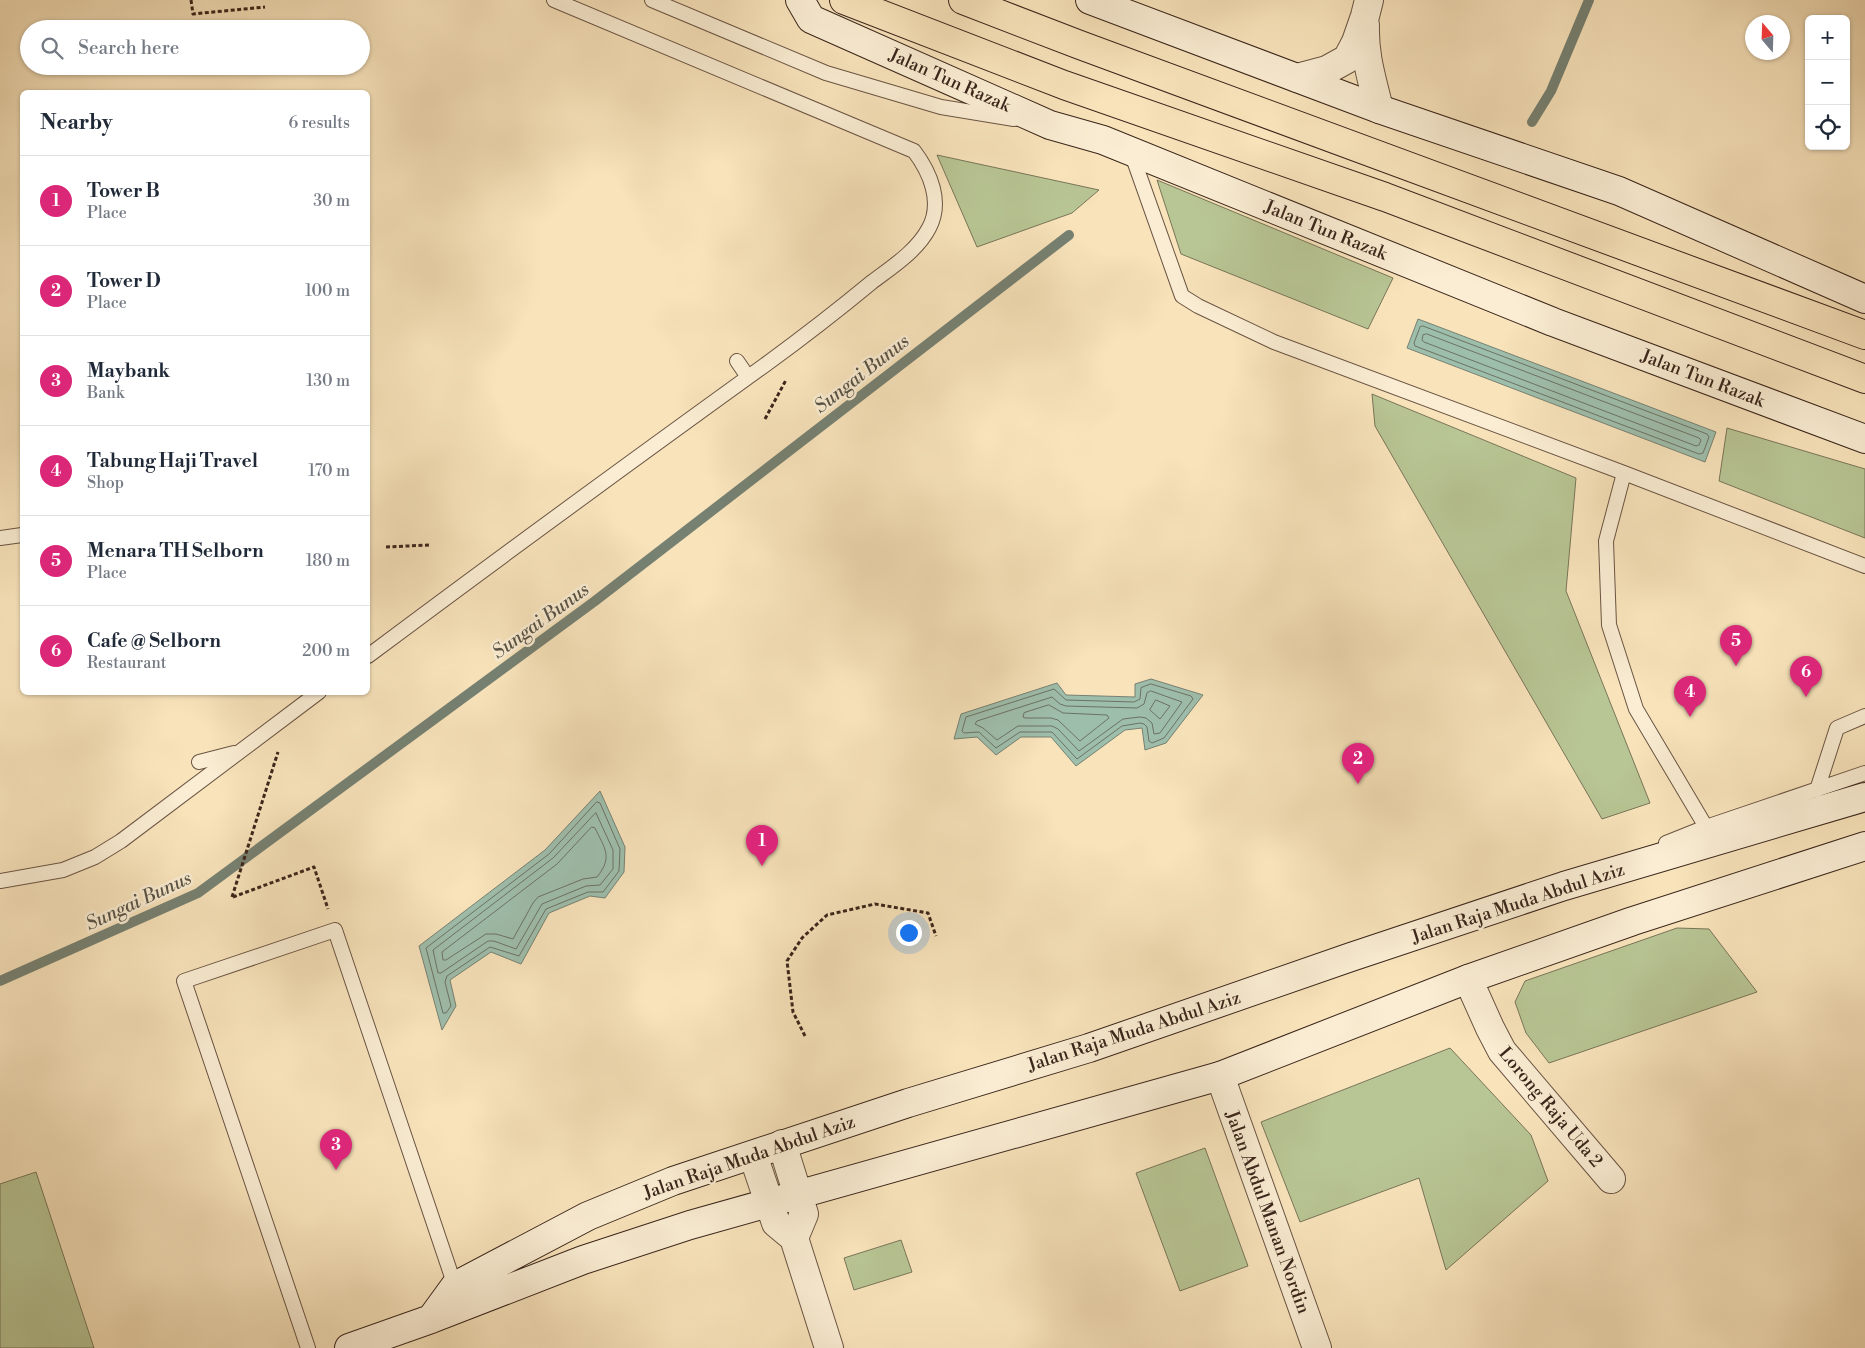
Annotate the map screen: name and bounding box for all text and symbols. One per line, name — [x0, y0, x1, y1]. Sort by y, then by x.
north arrow — [1745, 15, 1790, 60]
map controls — [1805, 15, 1850, 150]
button: + — [1805, 15, 1850, 60]
search box — [20, 20, 370, 75]
icon: search — [38, 34, 66, 62]
text: Search here — [78, 36, 179, 60]
street label: Jalan Tun Razak — [885, 43, 1016, 118]
button: − — [1805, 60, 1850, 105]
button: locate — [1805, 105, 1850, 150]
text: Nearby — [40, 110, 113, 136]
text: 6 results — [289, 113, 350, 133]
text: Tower B — [87, 179, 160, 203]
text: 1 — [52, 191, 60, 211]
text: 30 m — [313, 191, 350, 211]
street label: Jalan Tun Razak — [1260, 195, 1392, 266]
text: Place — [87, 203, 127, 223]
text: Tower D — [87, 269, 161, 293]
text: 2 — [51, 281, 61, 301]
text: 100 m — [305, 281, 350, 301]
text: Place — [87, 293, 127, 313]
water label: Sungai Bunus — [809, 329, 914, 418]
street label: Jalan Tun Razak — [1637, 344, 1769, 413]
text: Maybank — [87, 359, 170, 383]
text: 3 — [51, 371, 61, 391]
text: 130 m — [306, 371, 350, 391]
text: Bank — [87, 383, 124, 403]
text: Tabung Haji Travel — [87, 449, 258, 473]
text: 4 — [51, 461, 61, 481]
text: 170 m — [308, 461, 350, 481]
text: Shop — [87, 473, 124, 493]
text: Menara TH Selborn — [87, 539, 264, 563]
text: 5 — [51, 551, 61, 571]
text: 180 m — [306, 551, 350, 571]
text: Place — [87, 563, 127, 583]
water label: Sungai Bunus — [487, 577, 594, 664]
pin: 5 — [1720, 625, 1752, 666]
text: Cafe @ Selborn — [87, 629, 221, 653]
text: 6 — [51, 641, 61, 661]
text: 200 m — [302, 641, 350, 661]
text: Restaurant — [87, 653, 166, 673]
pin: 6 — [1790, 656, 1822, 697]
pin: 4 — [1674, 676, 1706, 717]
pin: 2 — [1342, 743, 1374, 784]
pin: 1 — [746, 825, 778, 866]
street label: Jalan Raja Muda Abdul Aziz — [1408, 858, 1628, 949]
water label: Sungai Bunus — [82, 866, 195, 936]
your location — [896, 920, 922, 946]
street label: Jalan Raja Muda Abdul Aziz — [1024, 986, 1244, 1077]
street label: Lorong Raja Uda 2 — [1493, 1042, 1608, 1172]
street label: Jalan Abdul Manan Nordin — [1220, 1107, 1315, 1317]
street label: Jalan Raja Muda Abdul Aziz — [639, 1110, 858, 1205]
pin: 3 — [320, 1129, 352, 1170]

